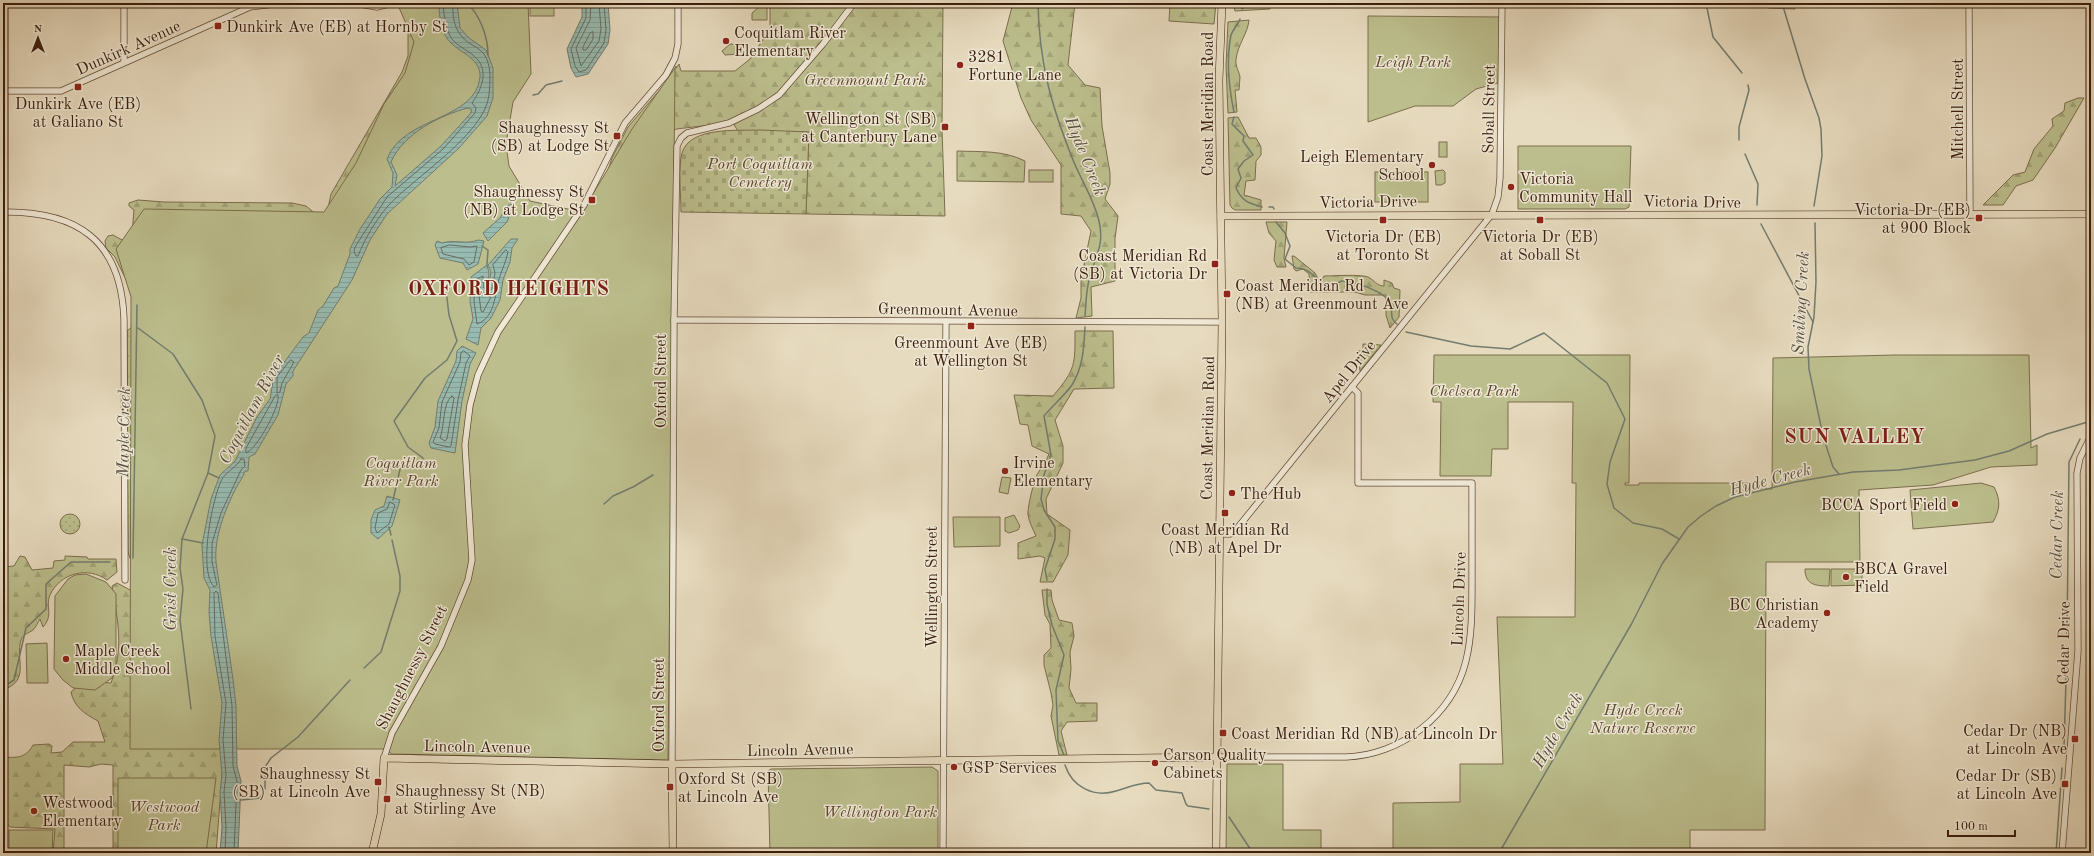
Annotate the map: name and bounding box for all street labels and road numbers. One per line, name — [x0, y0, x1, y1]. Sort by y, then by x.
street label: Dunkirk Avenue — [74, 19, 183, 79]
street label: Coast Meridian Road — [1201, 32, 1217, 176]
street label: Mitchell Street — [1951, 58, 1967, 160]
street label: Soball Street — [1481, 64, 1499, 154]
street label: Victoria Drive — [1319, 194, 1417, 212]
street label: Victoria Drive — [1643, 194, 1741, 212]
street label: Greenmount Avenue — [878, 302, 1018, 320]
street label: Oxford Street — [654, 333, 670, 428]
street label: Apel Drive — [1320, 338, 1379, 406]
street label: Coast Meridian Road — [1200, 356, 1218, 500]
street label: Wellington Street — [925, 526, 941, 648]
street label: Lincoln Drive — [1450, 552, 1470, 647]
street label: Cedar Drive — [2056, 601, 2074, 685]
street label: Shaughnessy Street — [374, 603, 451, 733]
street label: Oxford Street — [652, 657, 668, 752]
street label: Lincoln Avenue — [423, 739, 531, 757]
street label: Lincoln Avenue — [746, 742, 854, 760]

